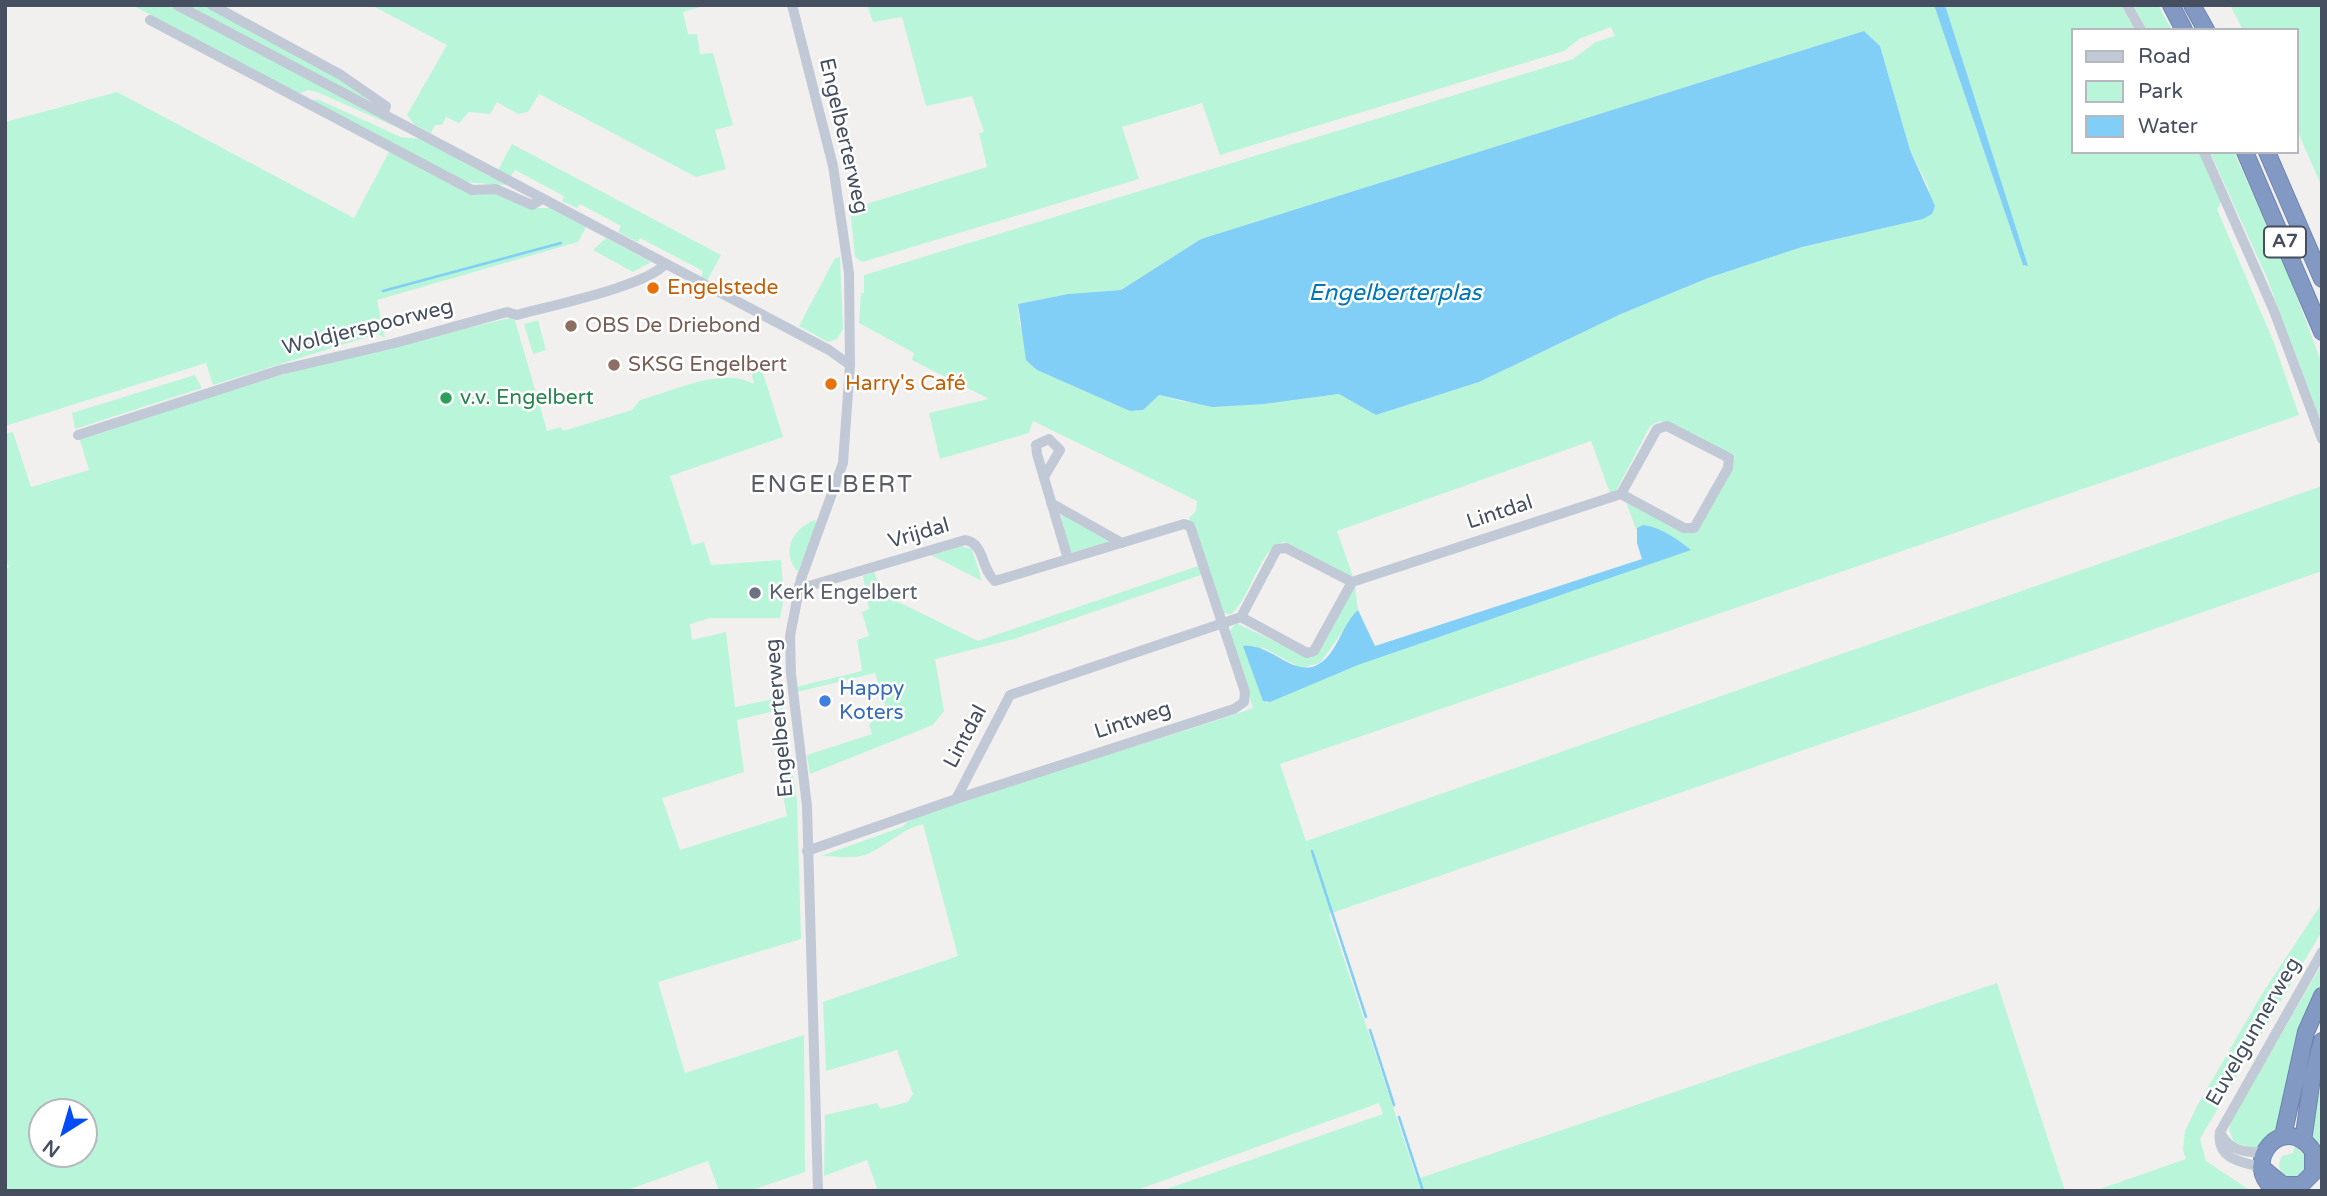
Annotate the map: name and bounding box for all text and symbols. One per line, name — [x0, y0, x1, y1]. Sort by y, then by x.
legend — [2072, 28, 2299, 154]
text: Road — [2138, 44, 2191, 69]
street label: Engelberterweg — [813, 56, 873, 216]
text: Park — [2138, 79, 2183, 104]
text: Water — [2138, 114, 2198, 139]
road number: A7 — [2264, 226, 2306, 258]
place label: Engelstede — [667, 275, 778, 301]
marker: Engelstede — [645, 280, 661, 296]
water label: Engelberterplas — [1309, 280, 1481, 308]
street label: Woldjerspoorweg — [280, 295, 456, 361]
place label: OBS De Driebond — [585, 313, 761, 339]
marker: OBS De Driebond — [563, 318, 579, 334]
place label: SKSG Engelbert — [628, 352, 787, 378]
marker: SKSG Engelbert — [606, 357, 622, 373]
place label: Harry's Café — [845, 371, 966, 397]
marker: Harry's Café — [823, 376, 839, 392]
place label: v.v. Engelbert — [460, 385, 594, 411]
marker: v.v. Engelbert — [438, 390, 454, 406]
district label: ENGELBERT — [751, 472, 913, 500]
street label: Lintdal — [1464, 491, 1536, 535]
street label: Vrijdal — [885, 513, 953, 555]
place label: Kerk Engelbert — [769, 580, 918, 606]
marker: Kerk Engelbert — [747, 585, 763, 601]
street label: Engelberterweg — [761, 638, 799, 798]
place label: Happy Koters — [839, 676, 904, 726]
marker: Happy Koters — [817, 693, 833, 709]
street label: Lintweg — [1091, 697, 1175, 745]
street label: Lintdal — [939, 701, 993, 773]
street label: Euvelgunnerweg — [2201, 953, 2307, 1111]
north arrow — [28, 1098, 98, 1168]
text: N — [39, 1135, 64, 1162]

